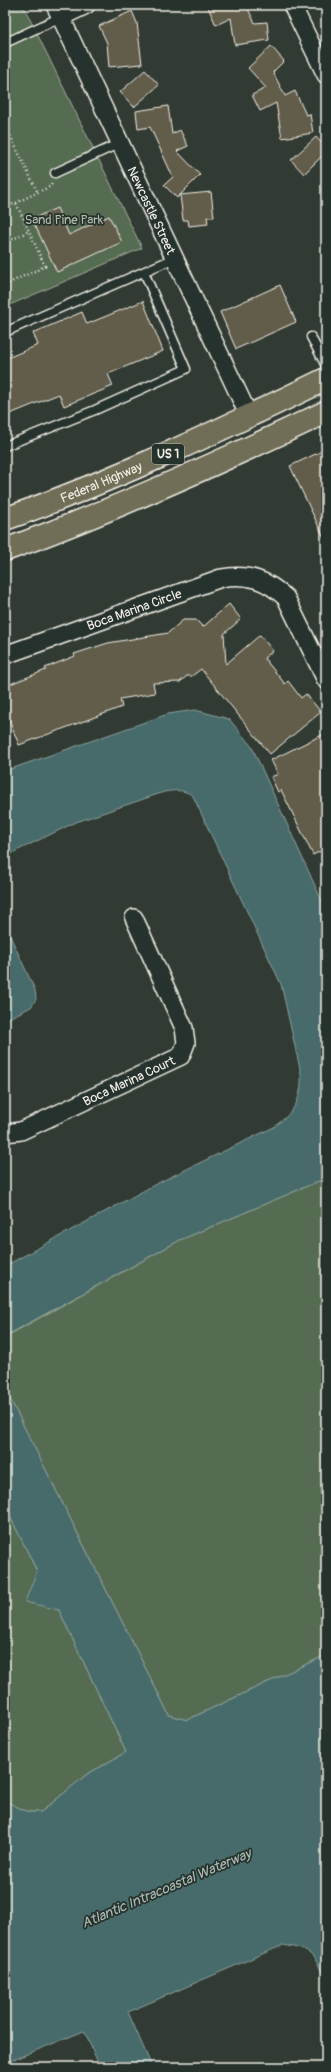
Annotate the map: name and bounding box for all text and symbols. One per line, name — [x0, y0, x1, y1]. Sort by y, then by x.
street label: Newcastle Street — [123, 164, 179, 258]
park label: Sand Pine Park — [25, 212, 104, 228]
road number: US 1 — [152, 444, 184, 464]
street label: Federal Highway — [58, 458, 145, 507]
street label: Boca Marina Circle — [85, 586, 184, 634]
street label: Boca Marina Court — [80, 1053, 178, 1110]
water label: Atlantic Intracoastal Waterway — [79, 1844, 255, 1932]

